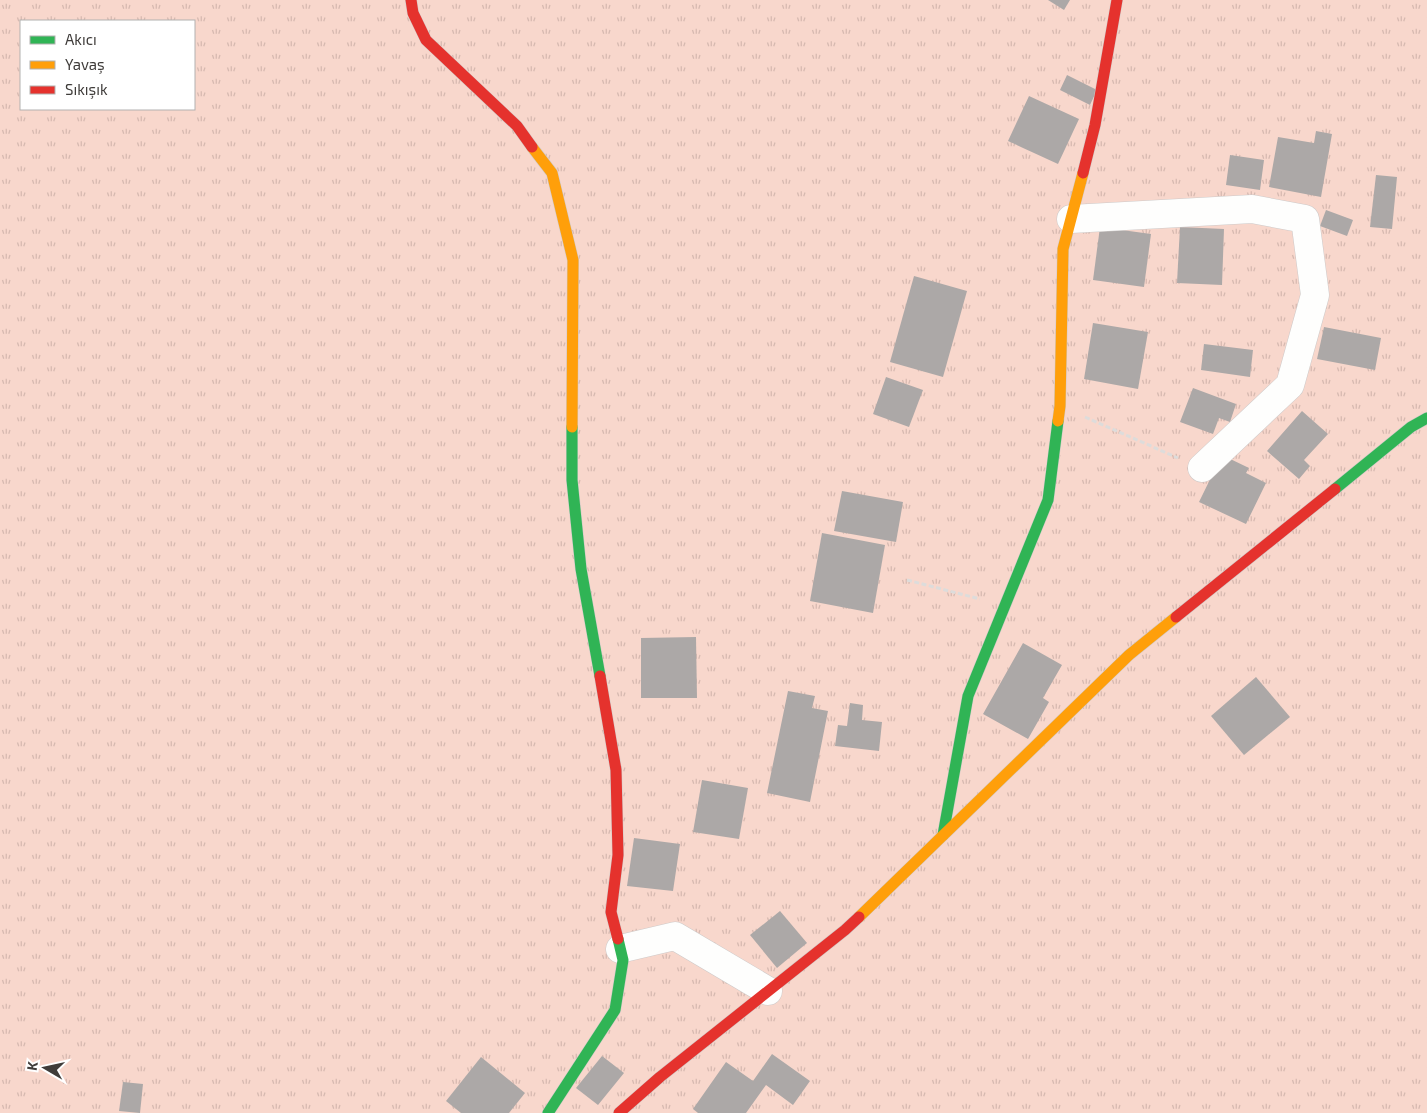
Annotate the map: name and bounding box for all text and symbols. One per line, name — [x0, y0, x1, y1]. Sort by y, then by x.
legend — [20, 20, 195, 110]
text: Akıcı — [65, 30, 97, 48]
text: Yavaş — [65, 55, 105, 74]
text: Sıkışık — [65, 80, 108, 99]
north arrow — [20, 1043, 70, 1093]
text: K — [23, 1060, 41, 1072]

